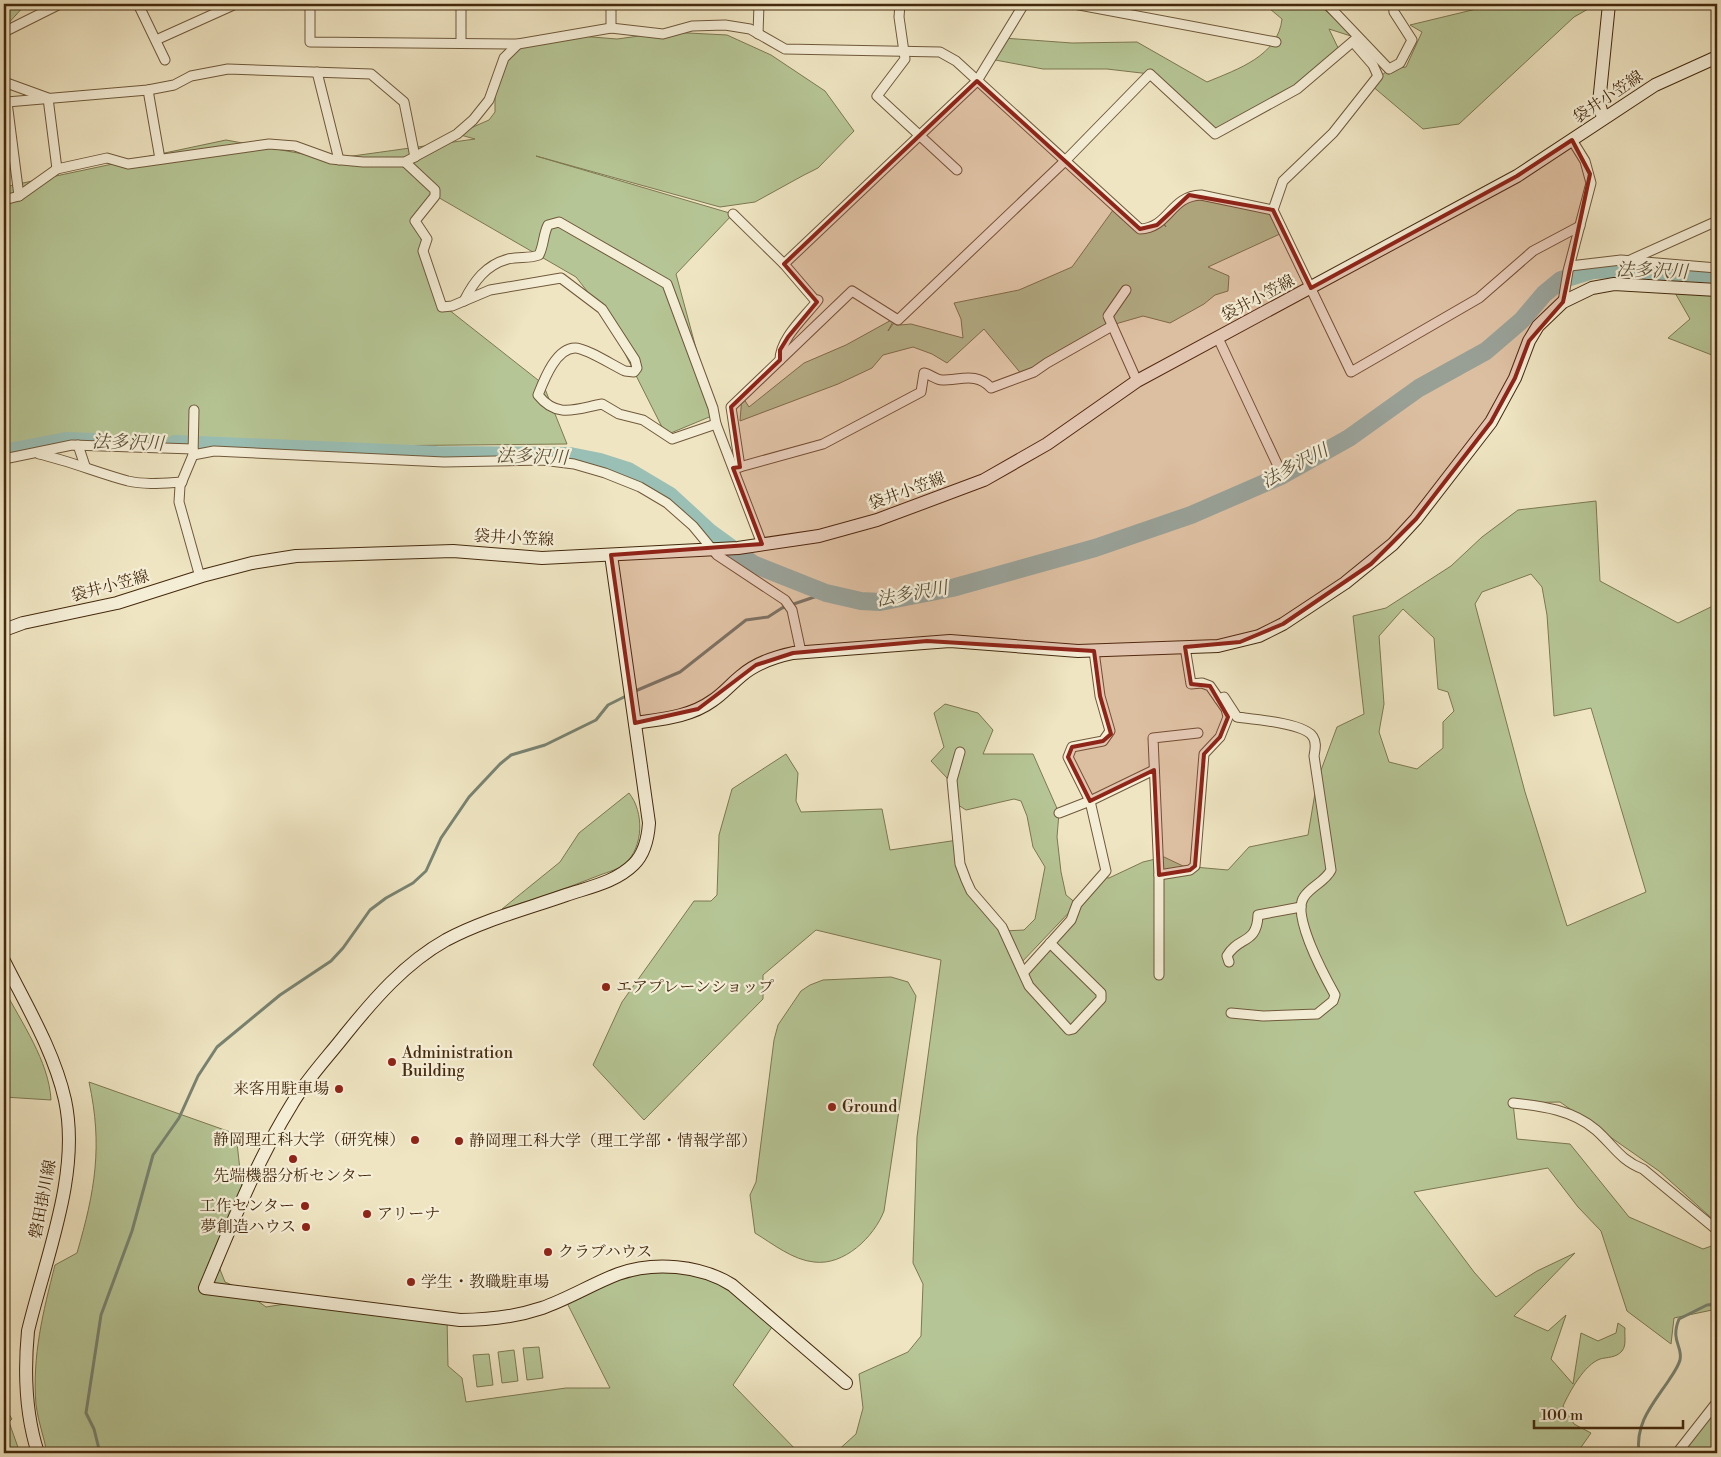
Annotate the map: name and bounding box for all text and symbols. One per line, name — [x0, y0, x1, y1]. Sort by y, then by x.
street label: 袋井小笠線 — [1569, 66, 1647, 128]
water label: 法多沢川 — [1616, 258, 1690, 284]
street label: 袋井小笠線 — [1218, 270, 1298, 326]
water label: 法多沢川 — [92, 430, 166, 456]
water label: 法多沢川 — [1258, 438, 1334, 493]
water label: 法多沢川 — [496, 444, 570, 470]
street label: 袋井小笠線 — [866, 468, 948, 514]
street label: 袋井小笠線 — [474, 526, 554, 550]
street label: 袋井小笠線 — [69, 566, 151, 606]
water label: 法多沢川 — [875, 576, 951, 612]
place label: エアプレーンショップ — [616, 977, 774, 997]
marker: エアプレーンショップ — [600, 981, 612, 993]
place label: Administration Building — [401, 1043, 514, 1081]
marker: Administration Building — [386, 1056, 398, 1068]
place label: 来客用駐車場 — [233, 1079, 329, 1099]
marker: 来客用駐車場 — [333, 1083, 345, 1095]
place label: Ground — [842, 1097, 897, 1117]
marker: Ground — [826, 1101, 838, 1113]
place label: 静岡理工科大学（研究棟） — [213, 1130, 405, 1150]
place label: 静岡理工科大学（理工学部・情報学部） — [469, 1131, 757, 1151]
marker: 静岡理工科大学（研究棟） — [409, 1134, 421, 1146]
marker: 静岡理工科大学（理工学部・情報学部） — [453, 1135, 465, 1147]
marker: 先端機器分析センター — [287, 1153, 299, 1165]
street label: 磐田掛川線 — [26, 1158, 60, 1240]
place label: 先端機器分析センター — [213, 1166, 373, 1186]
place label: 工作センター — [200, 1196, 295, 1216]
marker: 工作センター — [299, 1200, 311, 1212]
place label: アリーナ — [377, 1204, 440, 1224]
marker: アリーナ — [361, 1208, 373, 1220]
place label: 夢創造ハウス — [200, 1217, 296, 1237]
marker: 夢創造ハウス — [300, 1221, 312, 1233]
place label: クラブハウス — [558, 1242, 652, 1262]
marker: クラブハウス — [542, 1246, 554, 1258]
place label: 学生・教職駐車場 — [421, 1272, 549, 1292]
marker: 学生・教職駐車場 — [405, 1276, 417, 1288]
scale bar — [1534, 1397, 1682, 1429]
text: 100 m — [1541, 1406, 1583, 1425]

